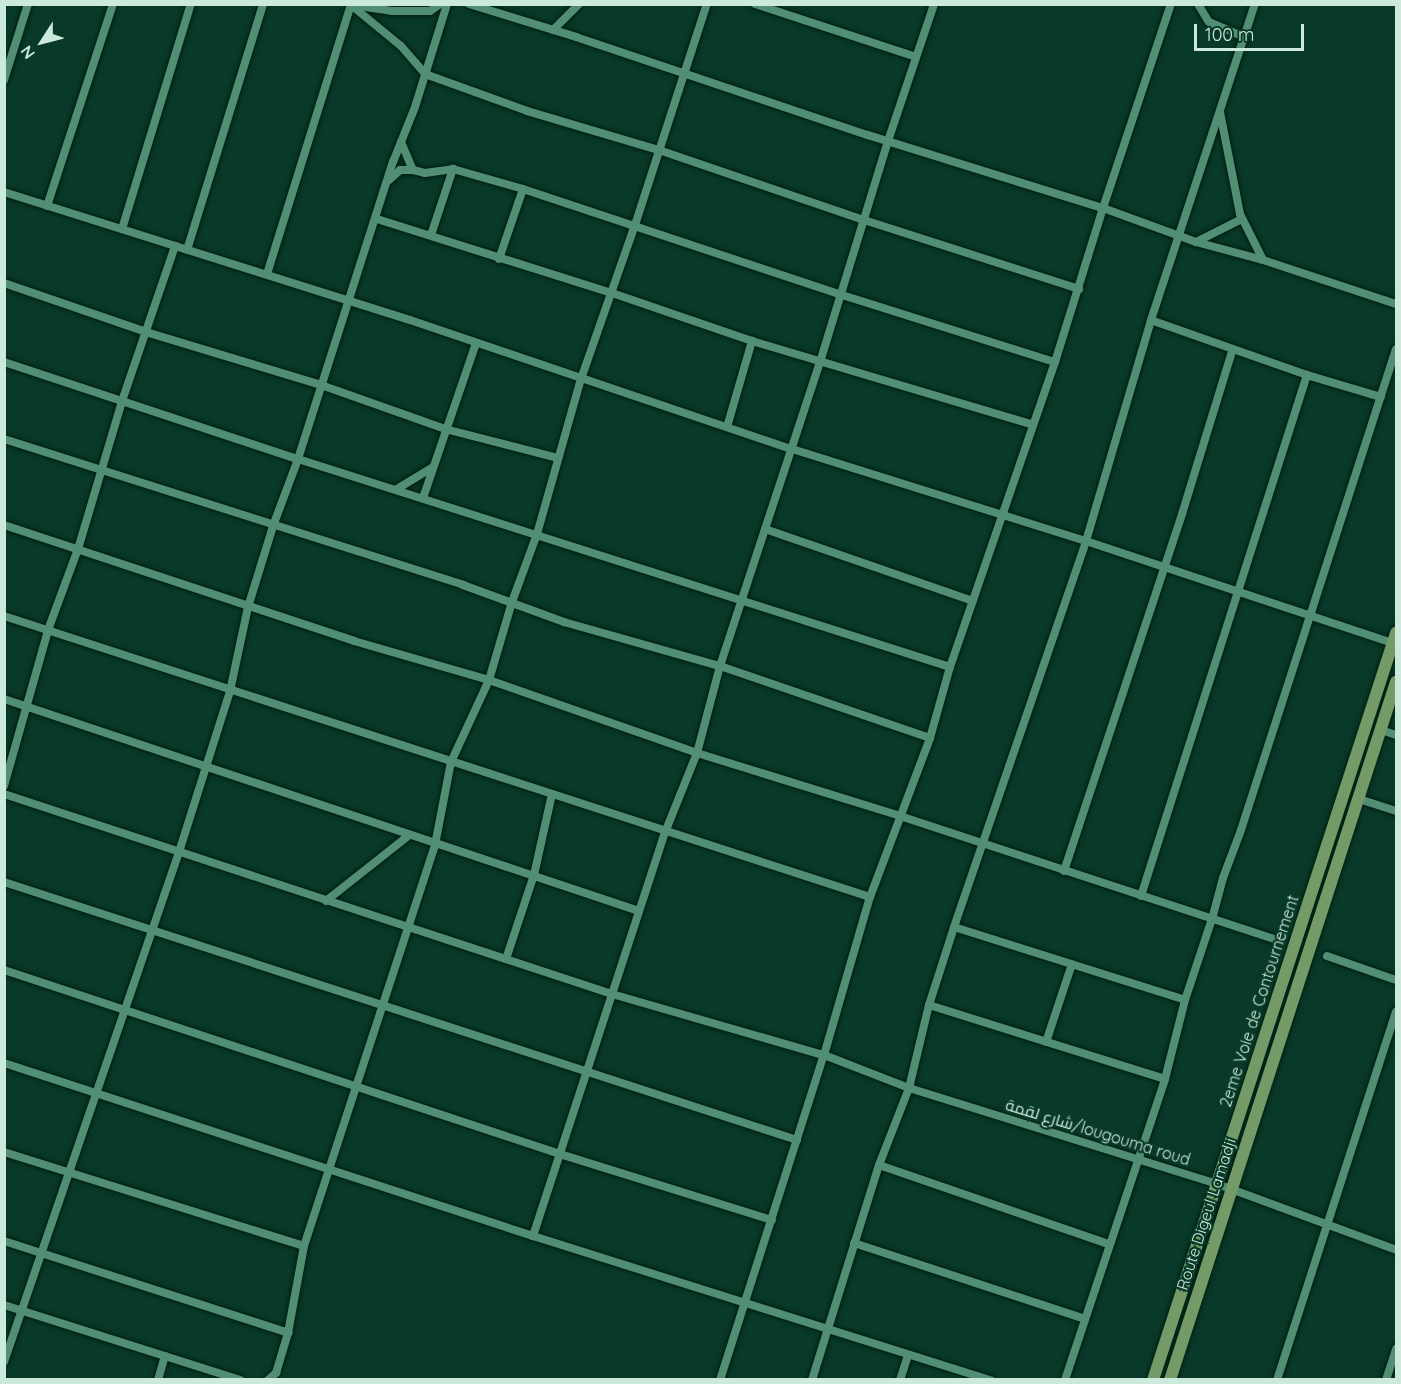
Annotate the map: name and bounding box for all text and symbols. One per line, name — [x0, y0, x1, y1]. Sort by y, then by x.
north arrow — [12, 12, 72, 72]
scale bar — [1197, 12, 1306, 50]
text: 100 m — [1205, 23, 1254, 46]
text: N — [16, 42, 39, 63]
street label: 2eme Voie de Contournement — [1216, 892, 1302, 1110]
street label: شارع لقمة/lougouma roud — [1003, 1095, 1193, 1169]
street label: Route Digeul Lamadji — [1172, 1135, 1240, 1293]

